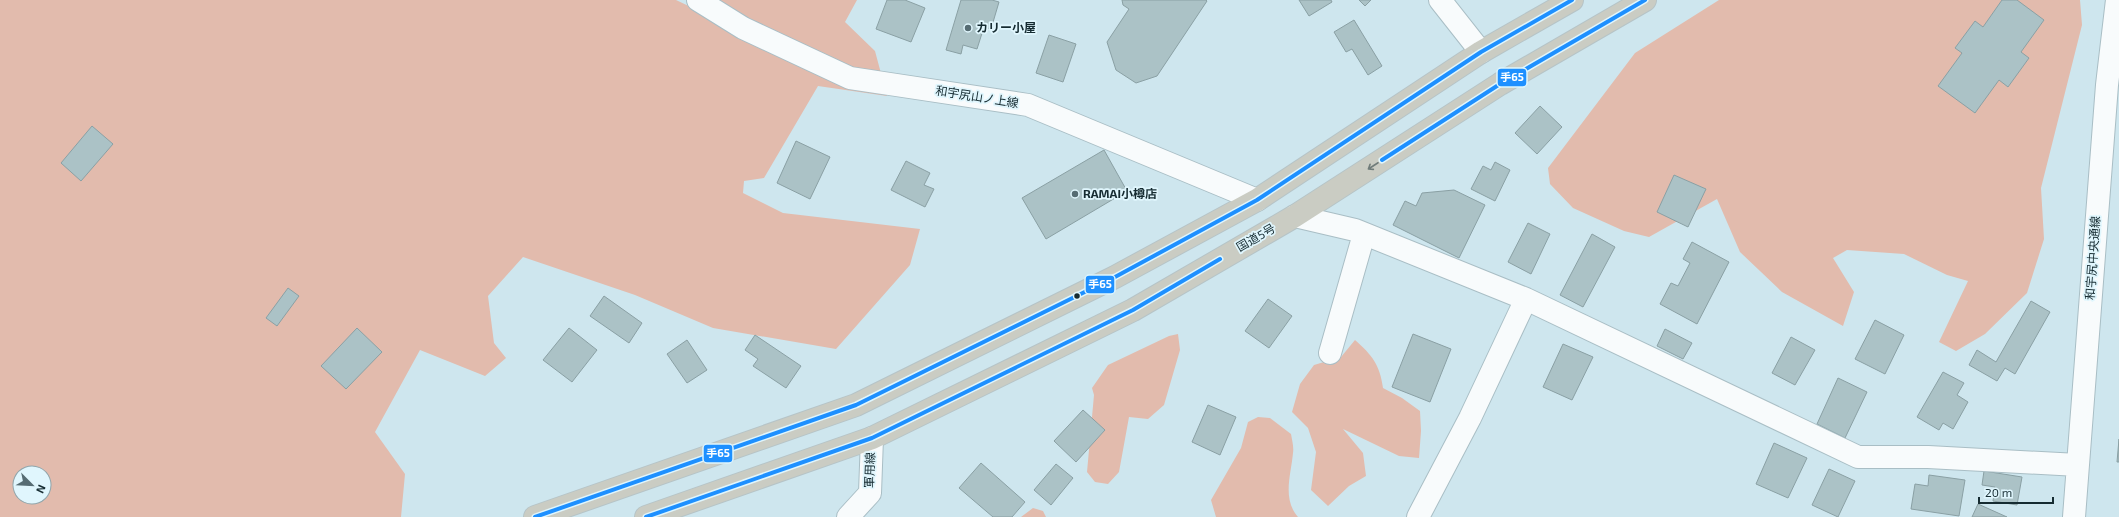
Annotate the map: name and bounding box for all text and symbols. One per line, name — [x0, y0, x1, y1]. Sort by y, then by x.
place label: カリー小屋 — [976, 20, 1036, 34]
marker: カリー小屋 — [963, 23, 973, 33]
line badge: 手65 — [1497, 68, 1527, 87]
text: 手65 — [1500, 70, 1524, 83]
street label: 和宇尻山ノ上線 — [935, 83, 1020, 109]
one-way arrow — [1367, 162, 1379, 170]
place label: RAMAI小樽店 — [1083, 186, 1157, 200]
marker: RAMAI小樽店 — [1070, 189, 1080, 199]
street label: 和宇尻中央通線 — [2082, 216, 2102, 300]
street label: 国道5号 — [1234, 220, 1277, 254]
line badge: 手65 — [1085, 275, 1115, 294]
text: 手65 — [1088, 277, 1112, 290]
unlabelled marker — [1072, 291, 1082, 301]
line badge: 手65 — [703, 444, 733, 463]
text: 手65 — [706, 446, 730, 459]
street label: 軍用線 — [861, 452, 877, 488]
north arrow — [12, 465, 52, 505]
scale bar — [1979, 479, 2053, 505]
text: N — [34, 483, 49, 496]
text: 20 m — [1985, 485, 2012, 499]

